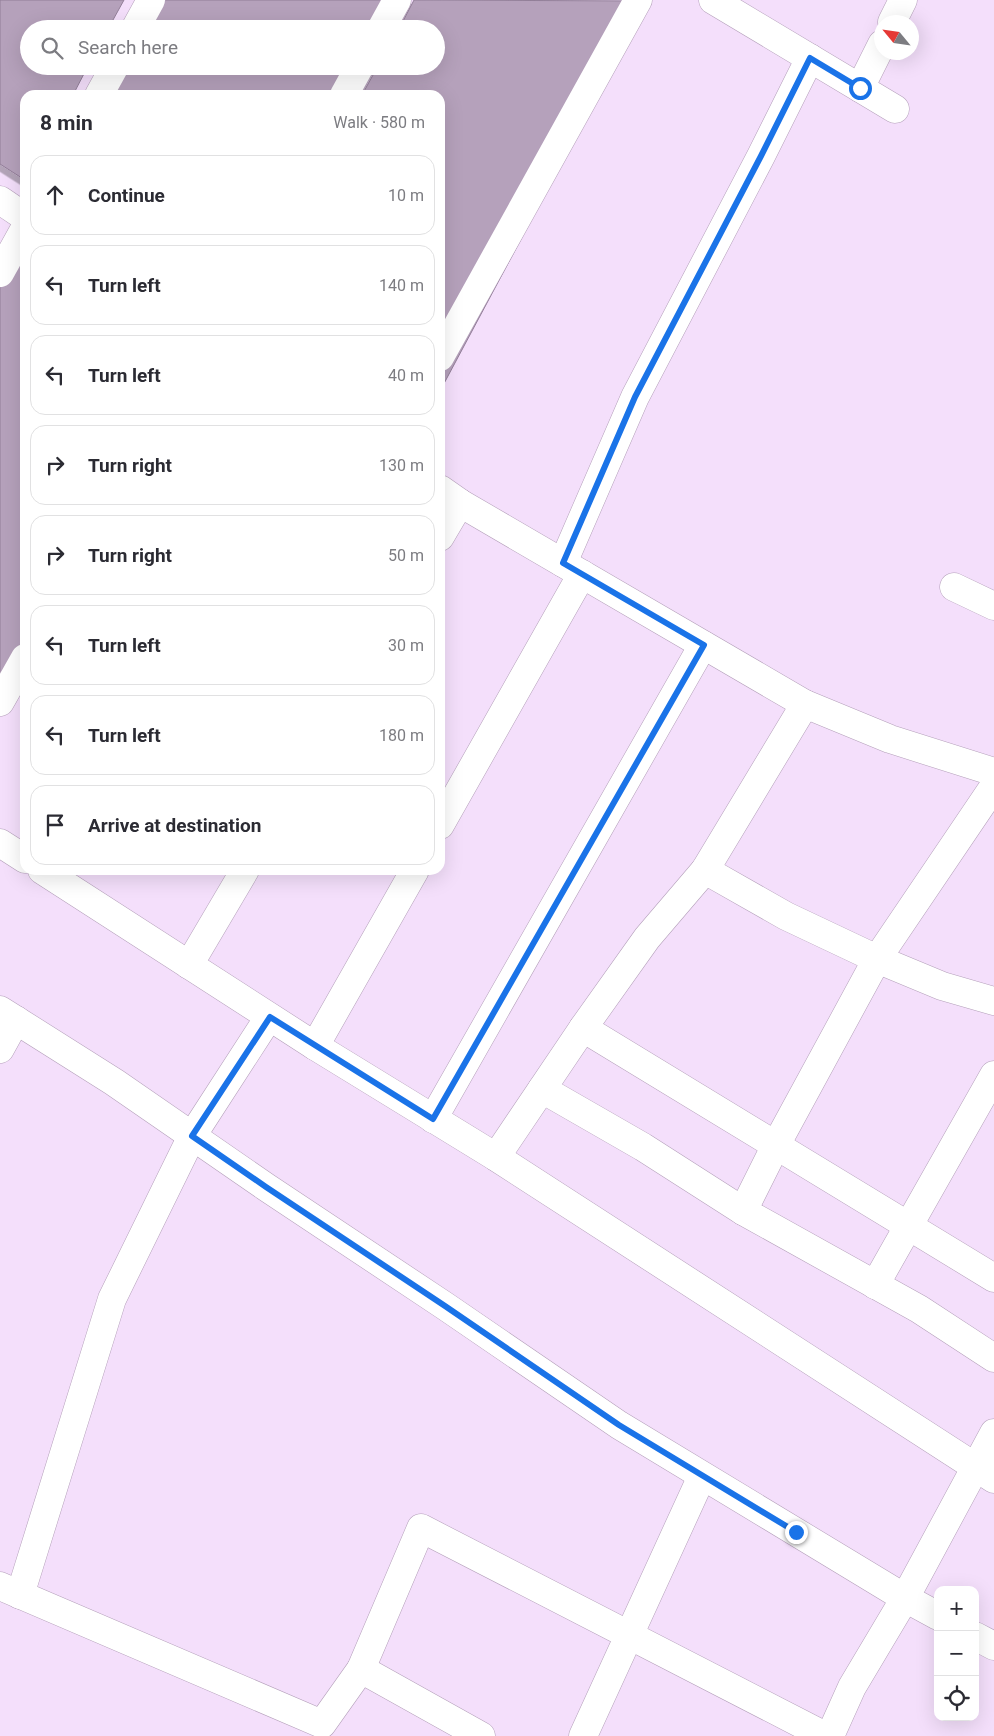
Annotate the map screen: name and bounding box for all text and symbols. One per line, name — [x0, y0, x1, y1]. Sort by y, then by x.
north arrow — [874, 15, 919, 60]
search box — [20, 20, 445, 75]
icon: search — [38, 34, 66, 62]
text: Search here — [78, 36, 178, 59]
route start — [849, 77, 872, 100]
text: 8 min — [40, 111, 93, 135]
text: Walk · 580 m — [333, 113, 425, 132]
icon: ahead — [41, 181, 69, 209]
text: Continue — [88, 184, 165, 207]
text: 10 m — [388, 186, 424, 205]
icon: left — [41, 271, 69, 299]
text: Turn left — [88, 274, 161, 297]
text: 140 m — [379, 276, 424, 295]
icon: left — [41, 361, 69, 389]
text: Turn left — [88, 364, 161, 387]
text: 40 m — [388, 366, 424, 385]
icon: right — [41, 451, 69, 479]
text: Turn right — [88, 454, 172, 477]
text: 130 m — [379, 456, 424, 475]
icon: right — [41, 541, 69, 569]
text: Turn right — [88, 544, 172, 567]
text: 50 m — [388, 546, 424, 565]
icon: left — [41, 631, 69, 659]
text: Turn left — [88, 634, 161, 657]
text: 30 m — [388, 636, 424, 655]
icon: left — [41, 721, 69, 749]
text: Turn left — [88, 724, 161, 747]
text: 180 m — [379, 726, 424, 745]
icon: arrive — [41, 811, 69, 839]
text: Arrive at destination — [88, 814, 261, 837]
route end — [785, 1521, 808, 1544]
map controls — [934, 1586, 979, 1721]
button: + — [934, 1586, 979, 1631]
button: − — [934, 1631, 979, 1676]
button: locate — [934, 1676, 979, 1721]

